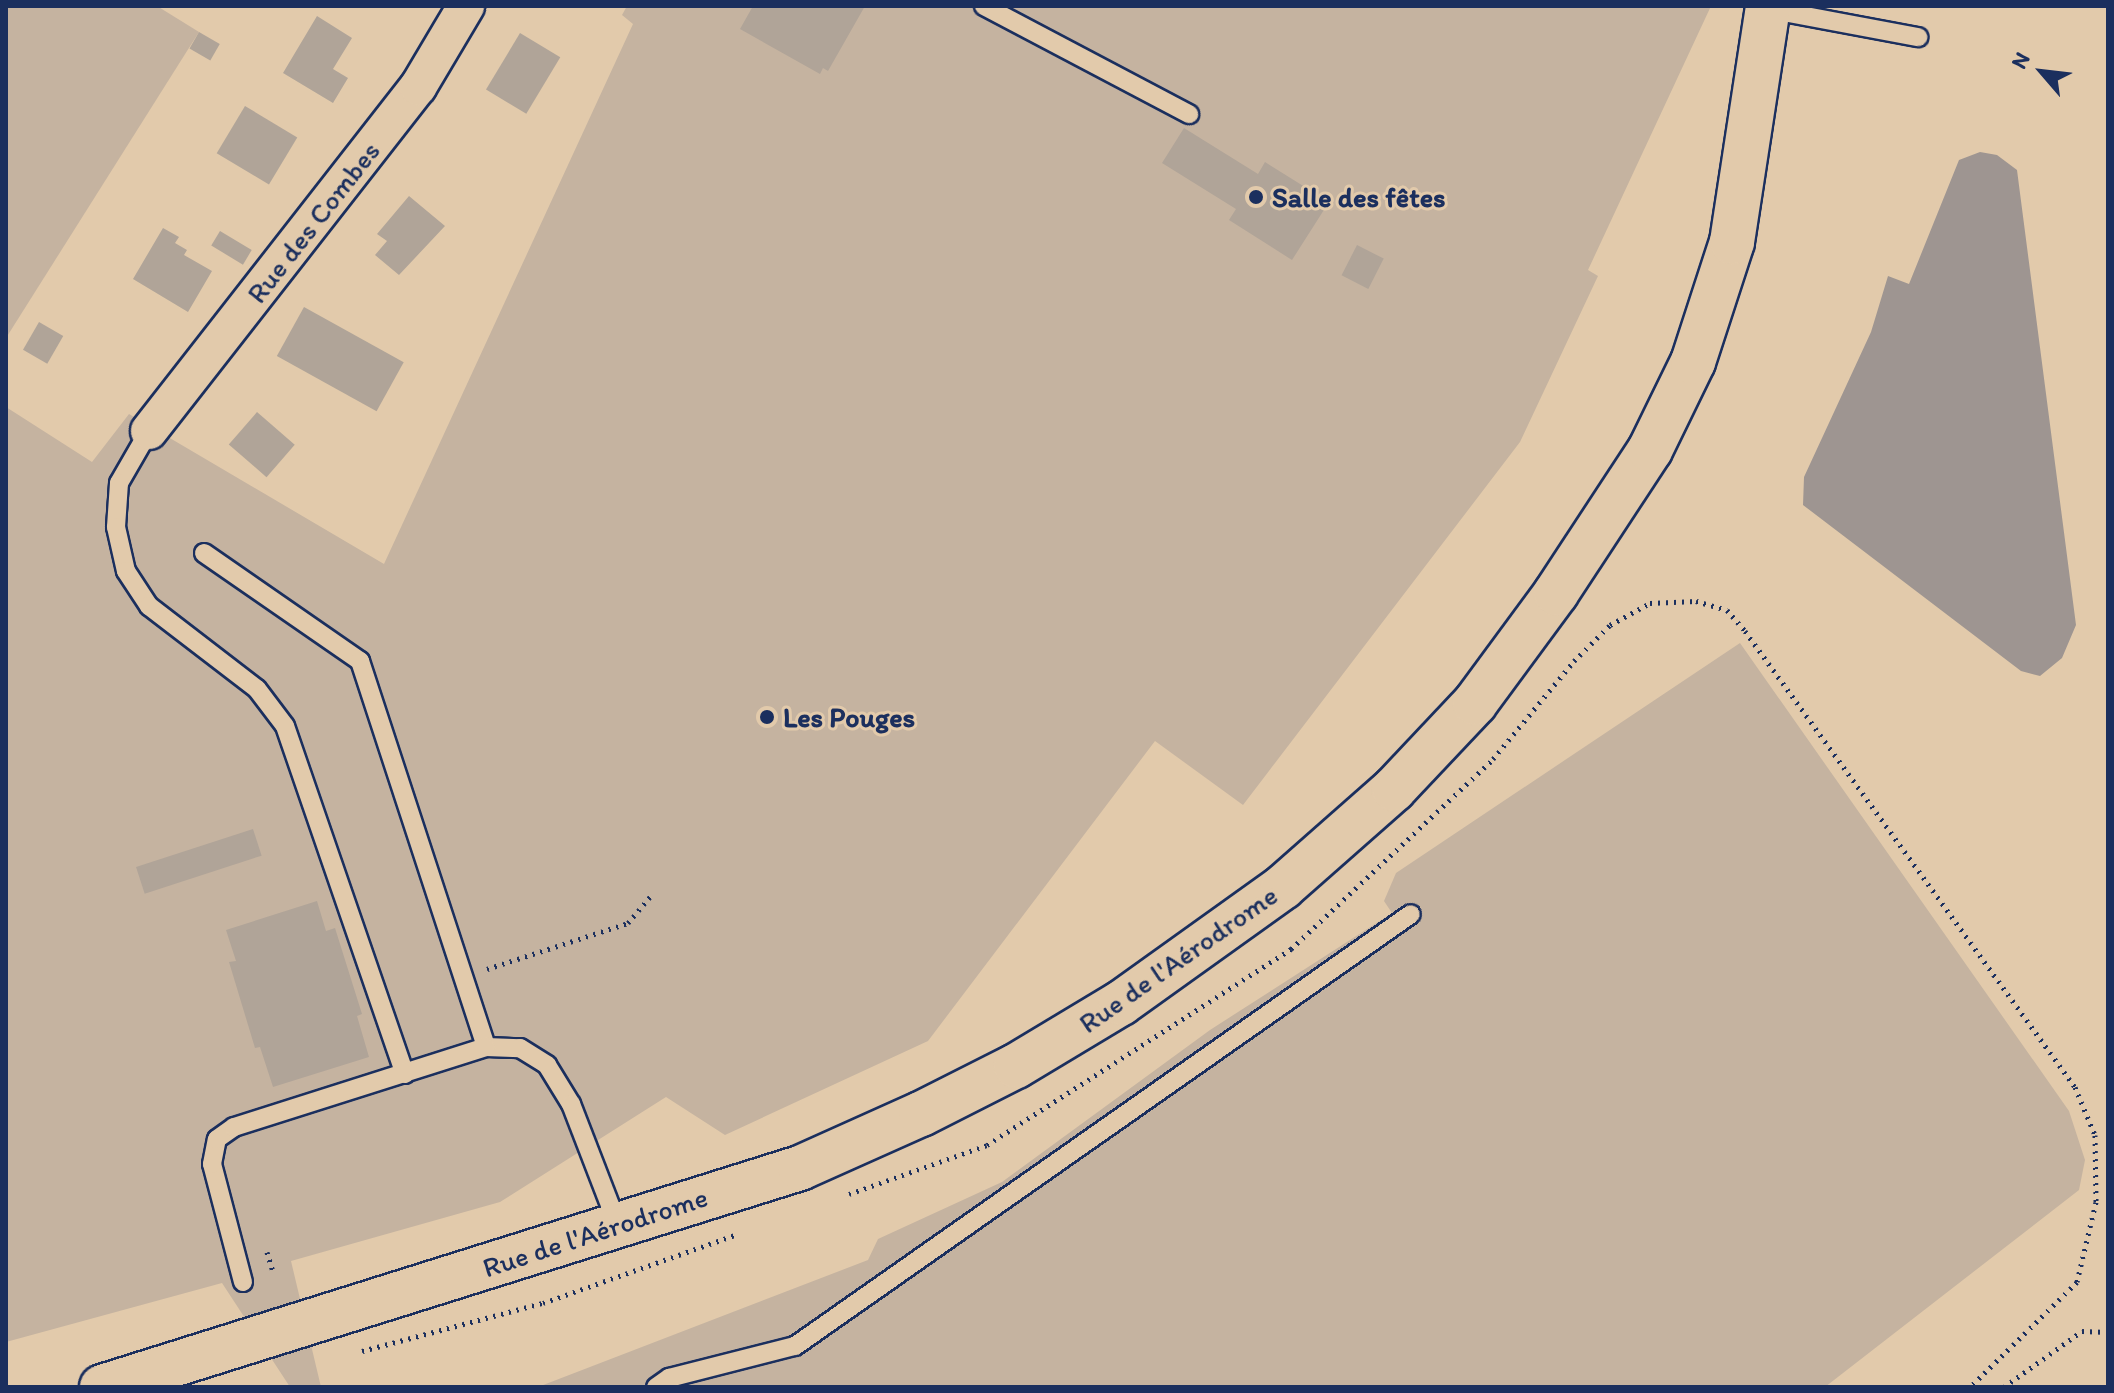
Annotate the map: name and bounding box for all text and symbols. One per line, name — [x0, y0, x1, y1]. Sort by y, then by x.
north arrow — [2002, 32, 2082, 112]
text: N — [2005, 48, 2036, 73]
street label: Rue des Combes — [239, 135, 387, 309]
place label: Salle des fêtes — [1272, 180, 1445, 214]
marker: Salle des fêtes — [1247, 188, 1265, 206]
place label: Les Pouges — [783, 700, 914, 734]
marker: Les Pouges — [758, 708, 776, 726]
street label: Rue de l'Aérodrome — [1073, 878, 1283, 1040]
street label: Rue de l'Aérodrome — [479, 1180, 711, 1284]

